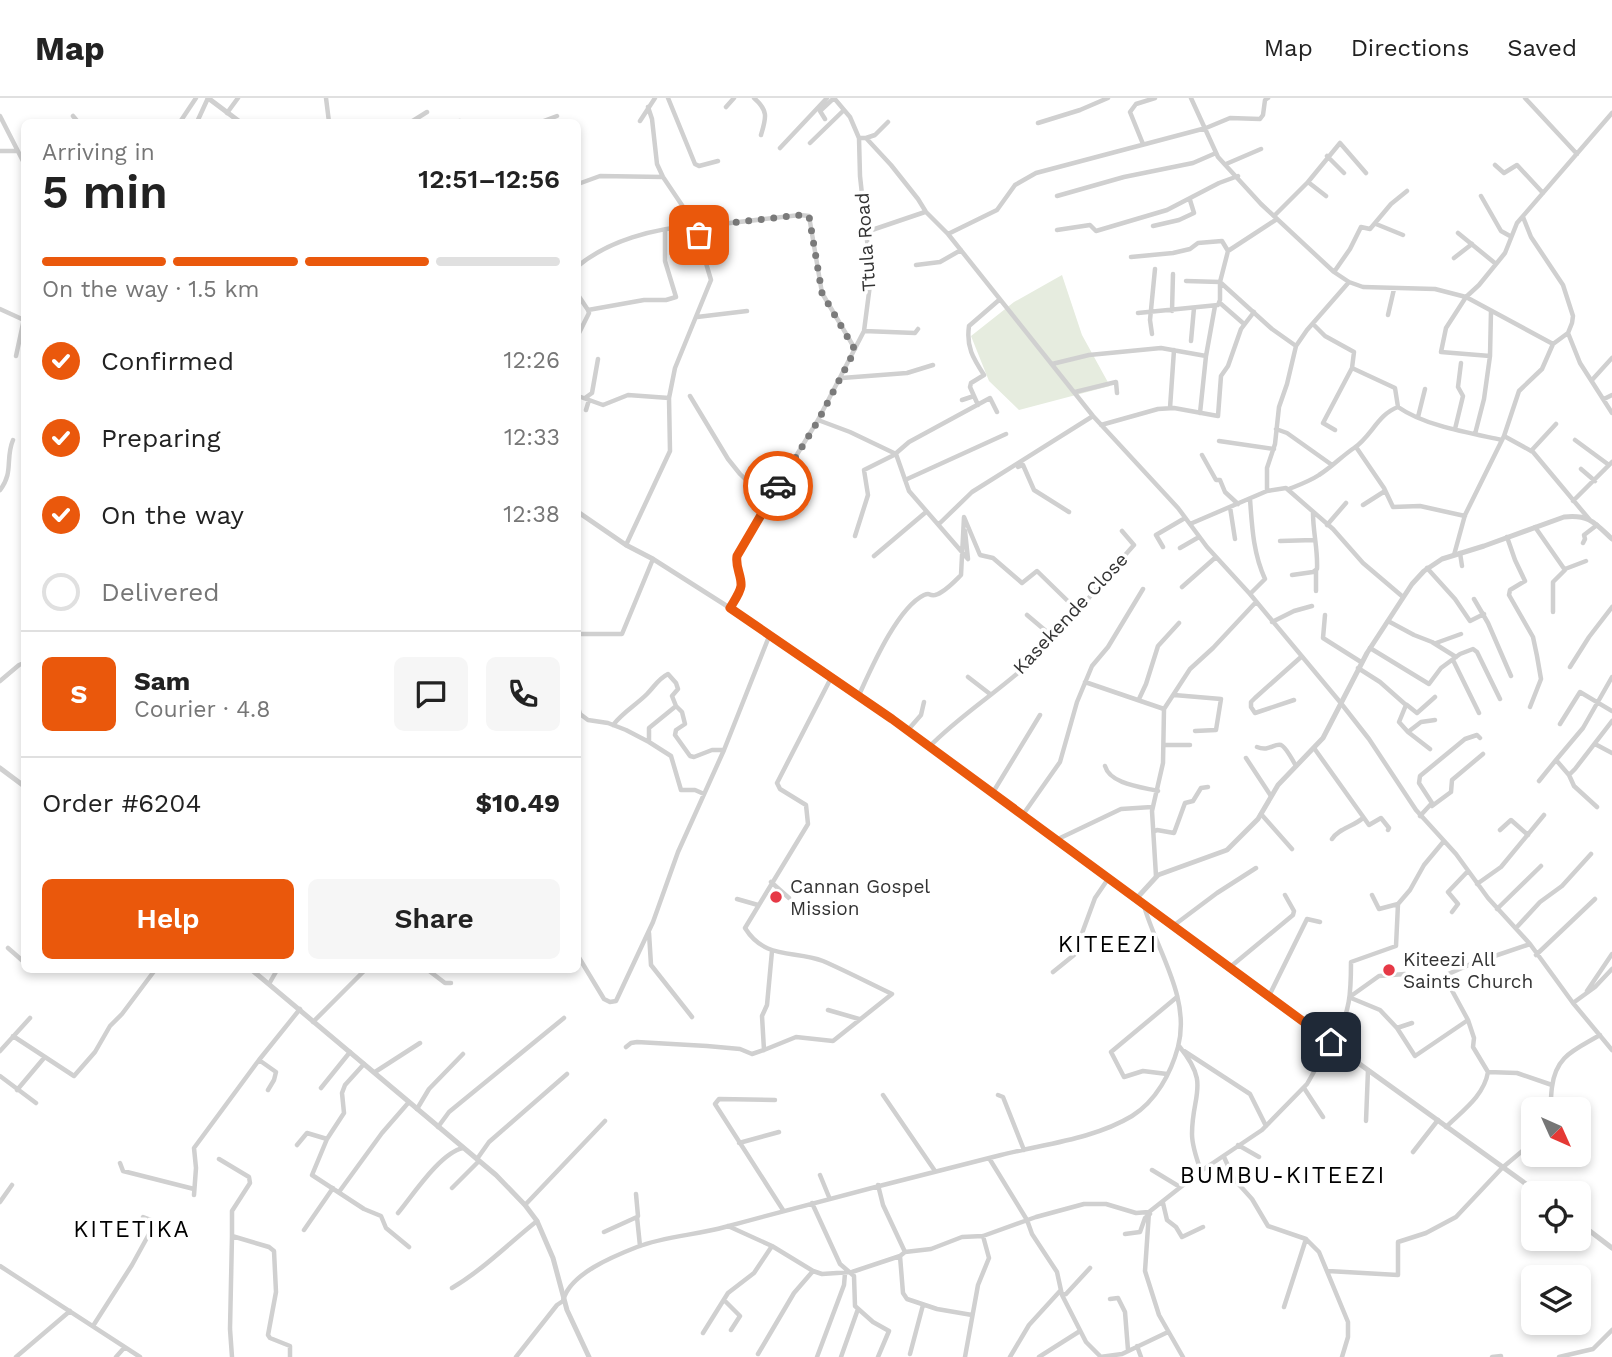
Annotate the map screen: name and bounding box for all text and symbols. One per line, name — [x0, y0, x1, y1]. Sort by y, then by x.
text: Map — [35, 29, 105, 68]
text: Map — [1264, 34, 1313, 62]
text: Directions — [1351, 34, 1469, 62]
text: Saved — [1507, 34, 1577, 62]
text: Arriving in — [42, 139, 155, 166]
text: 12:51–12:56 — [418, 164, 560, 194]
text: 5 min — [42, 165, 168, 219]
street label: Ttula Road — [851, 192, 880, 292]
pin — [669, 205, 729, 265]
icon: bag — [680, 216, 718, 254]
text: On the way · 1.5 km — [42, 276, 260, 303]
icon: check — [42, 342, 80, 380]
text: Confirmed — [101, 346, 234, 376]
text: 12:26 — [503, 347, 560, 374]
icon: check — [42, 419, 80, 457]
text: Preparing — [101, 423, 221, 453]
text: 12:33 — [504, 424, 560, 451]
courier — [743, 451, 813, 521]
icon: car — [759, 467, 797, 505]
icon: check — [42, 496, 80, 534]
text: On the way — [101, 500, 244, 530]
text: 12:38 — [503, 501, 560, 528]
street label: Kasekende Close — [1008, 548, 1133, 679]
text: Delivered — [101, 577, 220, 607]
button: chat — [394, 657, 468, 731]
button: phone — [486, 657, 560, 731]
text: Sam — [134, 666, 190, 696]
text: S — [71, 679, 87, 709]
text: Courier · 4.8 — [134, 696, 270, 723]
text: Order #6204 — [42, 788, 201, 818]
text: $10.49 — [475, 788, 560, 818]
place label: Cannan Gospel Mission — [790, 875, 930, 920]
button: Help — [42, 879, 294, 959]
button: Share — [308, 879, 560, 959]
marker: Cannan Gospel Mission — [768, 889, 784, 905]
district label: KITEEZI — [1058, 931, 1158, 958]
place label: Kiteezi All Saints Church — [1403, 948, 1533, 993]
marker: Kiteezi All Saints Church — [1381, 962, 1397, 978]
pin — [1301, 1012, 1361, 1072]
icon: home — [1312, 1023, 1350, 1061]
north arrow — [1521, 1097, 1591, 1167]
map controls — [1521, 1097, 1591, 1335]
district label: BUMBU-KITEEZI — [1180, 1162, 1386, 1189]
button: locate — [1521, 1181, 1591, 1251]
district label: KITETIKA — [73, 1216, 191, 1243]
button: layers — [1521, 1265, 1591, 1335]

